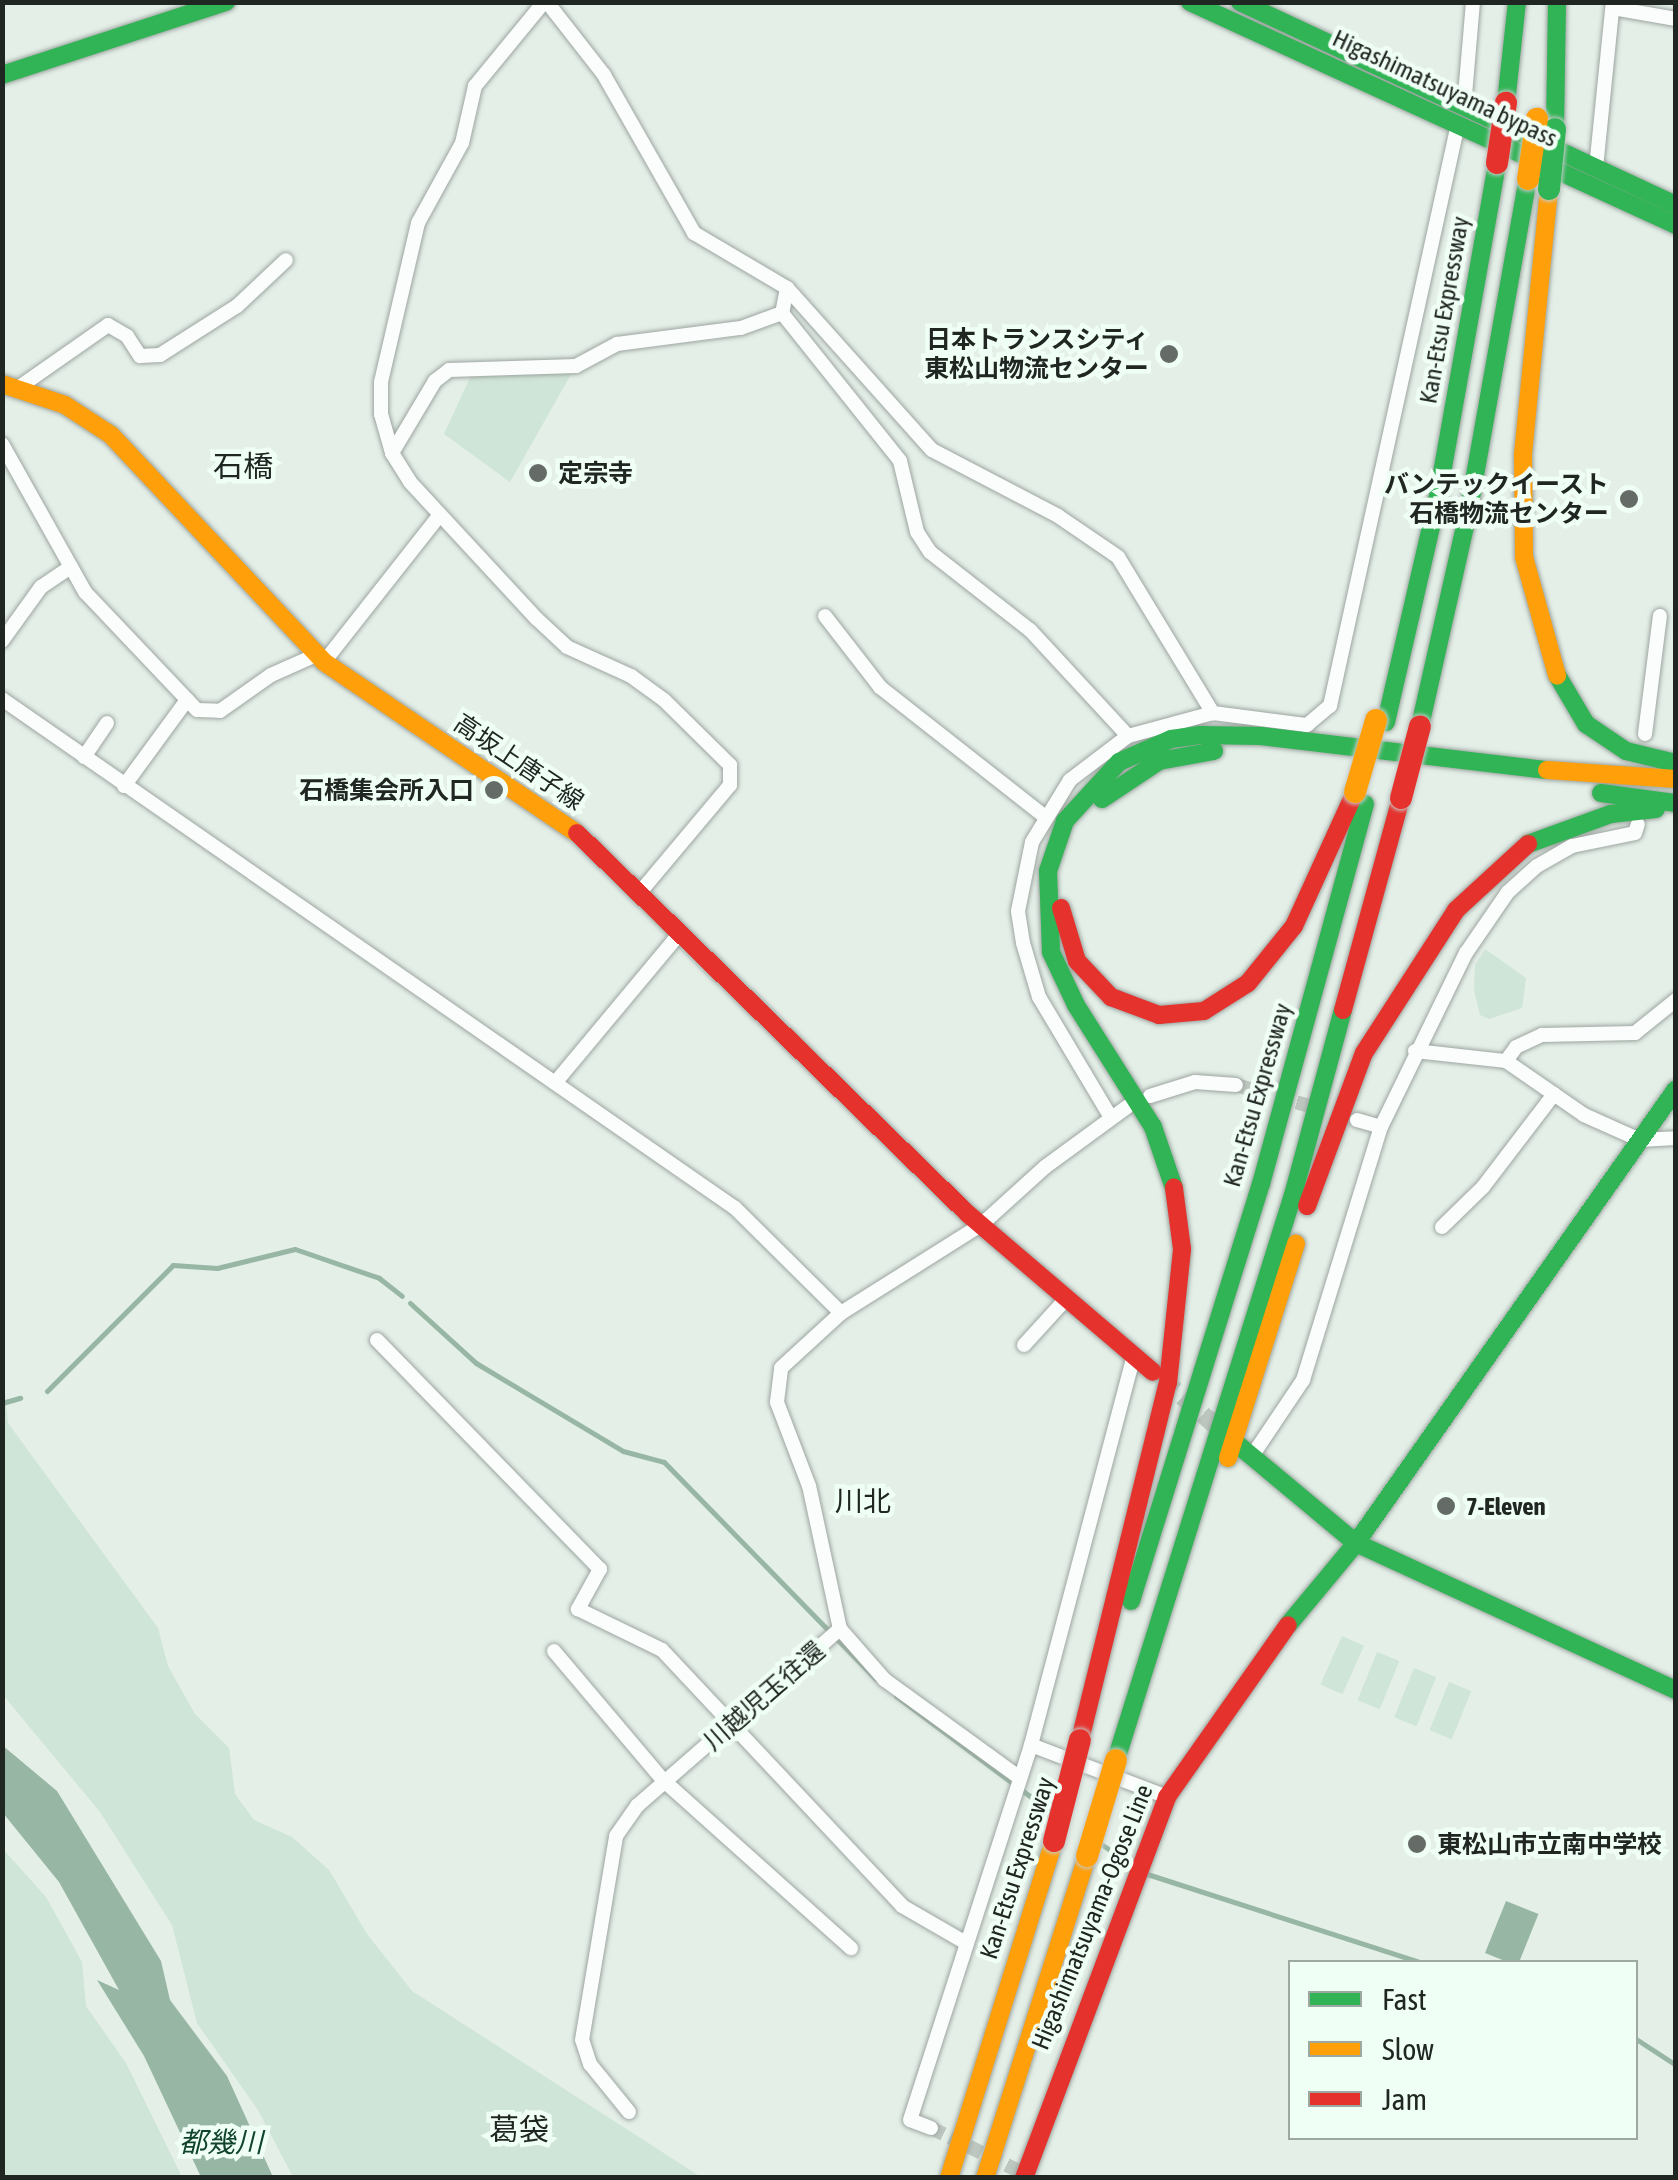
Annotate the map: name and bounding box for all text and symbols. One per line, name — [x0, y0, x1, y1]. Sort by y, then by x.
street label: Higashimatsuyama bypass — [1328, 23, 1562, 153]
street label: Kan-Etsu Expressway — [1413, 214, 1475, 406]
place label: 日本トランスシティ 東松山物流センター — [924, 325, 1149, 384]
marker: 日本トランスシティ 東松山物流センター — [1158, 343, 1180, 365]
district label: 石橋 — [213, 448, 273, 484]
place label: 定宗寺 — [558, 458, 633, 488]
marker: 定宗寺 — [527, 462, 549, 484]
place label: バンテックイースト 石橋物流センター — [1384, 470, 1609, 529]
marker: バンテックイースト 石橋物流センター — [1618, 488, 1640, 510]
street label: 高坂上唐子線 — [448, 708, 590, 816]
place label: 石橋集会所入口 — [299, 775, 474, 805]
marker: 石橋集会所入口 — [483, 779, 505, 801]
street label: Kan-Etsu Expressway — [1216, 1000, 1298, 1190]
district label: 川北 — [835, 1484, 891, 1518]
place label: 7-Eleven — [1466, 1491, 1546, 1521]
marker: 7-Eleven — [1435, 1495, 1457, 1517]
street label: 川越児玉往還 — [698, 1635, 830, 1757]
street label: Kan-Etsu Expressway — [973, 1773, 1061, 1963]
street label: Higashimatsuyama-Ogose Line — [1025, 1780, 1159, 2054]
place label: 東松山市立南中学校 — [1437, 1829, 1662, 1859]
marker: 東松山市立南中学校 — [1406, 1833, 1428, 1855]
legend — [1288, 1960, 1638, 2140]
text: Fast — [1382, 1982, 1427, 2016]
text: Slow — [1382, 2032, 1434, 2066]
text: Jam — [1382, 2082, 1427, 2116]
district label: 葛袋 — [489, 2111, 549, 2147]
water label: 都幾川 — [179, 2125, 263, 2159]

